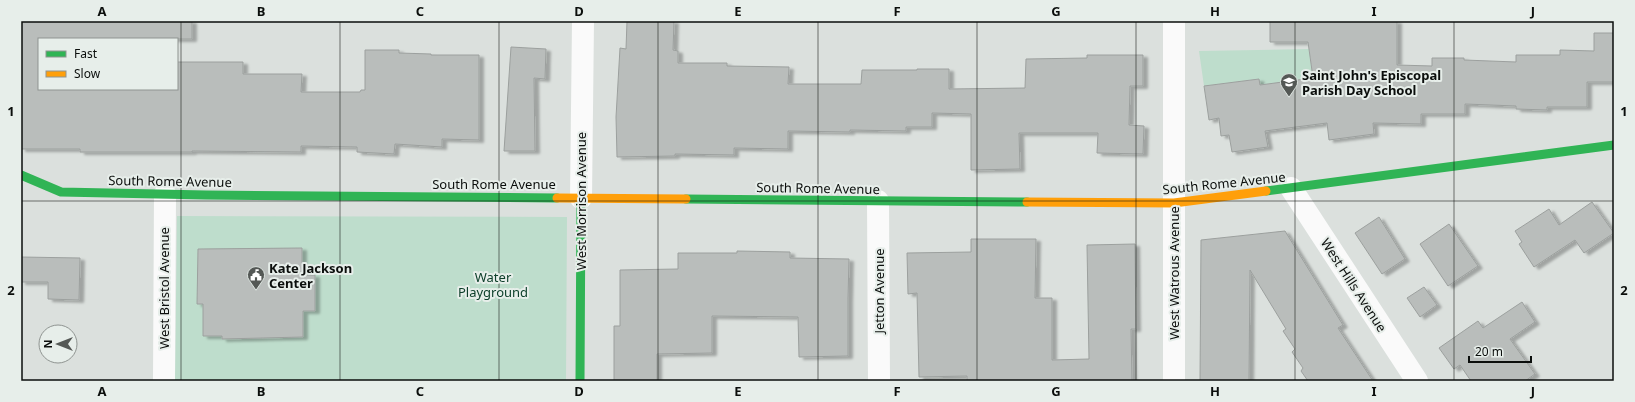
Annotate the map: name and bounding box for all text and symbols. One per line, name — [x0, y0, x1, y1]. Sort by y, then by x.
text: A — [98, 2, 107, 20]
text: B — [257, 2, 265, 20]
text: C — [416, 2, 424, 20]
text: D — [574, 2, 584, 20]
text: E — [734, 2, 742, 20]
text: F — [893, 2, 901, 20]
text: G — [1051, 2, 1061, 20]
text: H — [1210, 2, 1220, 20]
text: I — [1371, 2, 1377, 20]
text: J — [1530, 2, 1535, 20]
legend — [38, 38, 178, 90]
text: Fast — [74, 45, 98, 62]
text: Slow — [74, 65, 101, 82]
place label: Saint John's Episcopal Parish Day School — [1302, 66, 1441, 99]
school or university icon: Saint John's Episcopal Parish Day School — [1279, 72, 1299, 97]
text: 1 — [7, 102, 15, 120]
text: 1 — [1620, 102, 1628, 120]
street label: West Morrison Avenue — [572, 132, 590, 270]
street label: South Rome Avenue — [1162, 168, 1286, 198]
street label: South Rome Avenue — [108, 171, 232, 191]
street label: South Rome Avenue — [432, 175, 556, 193]
street label: South Rome Avenue — [756, 178, 880, 198]
street label: West Watrous Avenue — [1165, 206, 1183, 340]
street label: West Bristol Avenue — [155, 227, 173, 349]
street label: West Hills Avenue — [1317, 235, 1391, 335]
street label: Jetton Avenue — [870, 248, 888, 336]
place label: Kate Jackson Center — [269, 259, 352, 292]
public building icon: Kate Jackson Center — [246, 265, 266, 290]
park label: Water Playground — [458, 268, 528, 301]
text: 2 — [7, 281, 15, 299]
text: 2 — [1620, 281, 1628, 299]
north arrow — [38, 324, 78, 364]
scale bar — [1469, 338, 1531, 364]
text: N — [40, 340, 55, 348]
text: 20 m — [1475, 343, 1503, 360]
text: A — [98, 382, 107, 400]
text: B — [257, 382, 265, 400]
text: C — [416, 382, 424, 400]
text: D — [574, 382, 584, 400]
text: E — [734, 382, 742, 400]
text: F — [893, 382, 901, 400]
text: G — [1051, 382, 1061, 400]
text: H — [1210, 382, 1220, 400]
text: I — [1371, 382, 1377, 400]
text: J — [1530, 382, 1535, 400]

